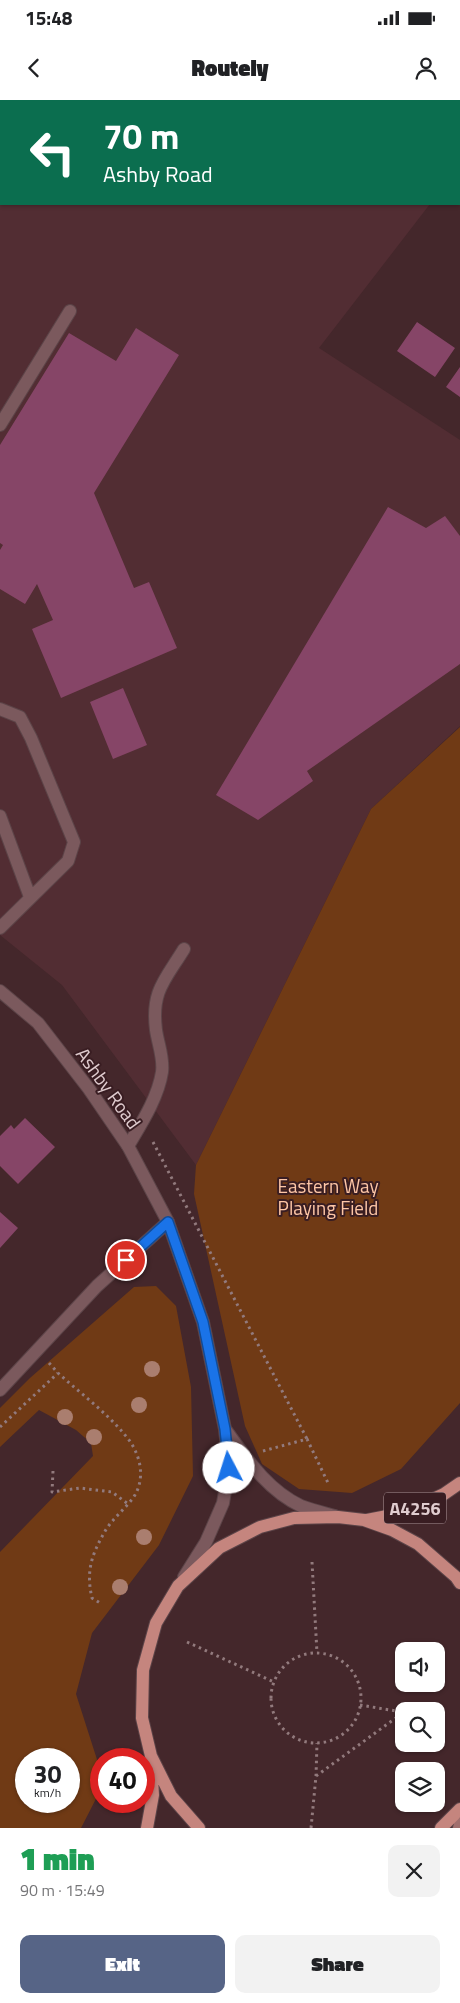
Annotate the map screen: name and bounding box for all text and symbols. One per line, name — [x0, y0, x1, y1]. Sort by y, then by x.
text: 15:48 — [25, 3, 72, 32]
text: Routely — [191, 51, 269, 85]
icon: back — [20, 54, 48, 82]
icon: person — [412, 54, 440, 82]
text: 70 m — [103, 109, 179, 163]
icon: left — [20, 120, 85, 185]
text: Ashby Road — [103, 157, 213, 191]
street label: Ashby Road — [69, 1041, 149, 1135]
park label: Eastern Way Playing Field — [277, 1171, 379, 1222]
pin — [105, 1239, 147, 1281]
icon: arrive — [112, 1246, 140, 1274]
position arrow — [202, 1441, 254, 1493]
road number: A4256 — [384, 1492, 446, 1524]
map controls — [395, 1642, 445, 1812]
button: sound — [395, 1642, 445, 1692]
button: search — [395, 1702, 445, 1752]
speed limit sign: 40 — [90, 1748, 155, 1813]
text: 30 — [33, 1755, 62, 1793]
button: layers — [395, 1762, 445, 1812]
text: km/h — [34, 1783, 61, 1802]
text: 1 min — [20, 1836, 95, 1882]
button: close — [388, 1845, 440, 1897]
text: 90 m · 15:49 — [20, 1878, 105, 1902]
button: Exit — [20, 1935, 225, 1993]
button: Share — [235, 1935, 440, 1993]

